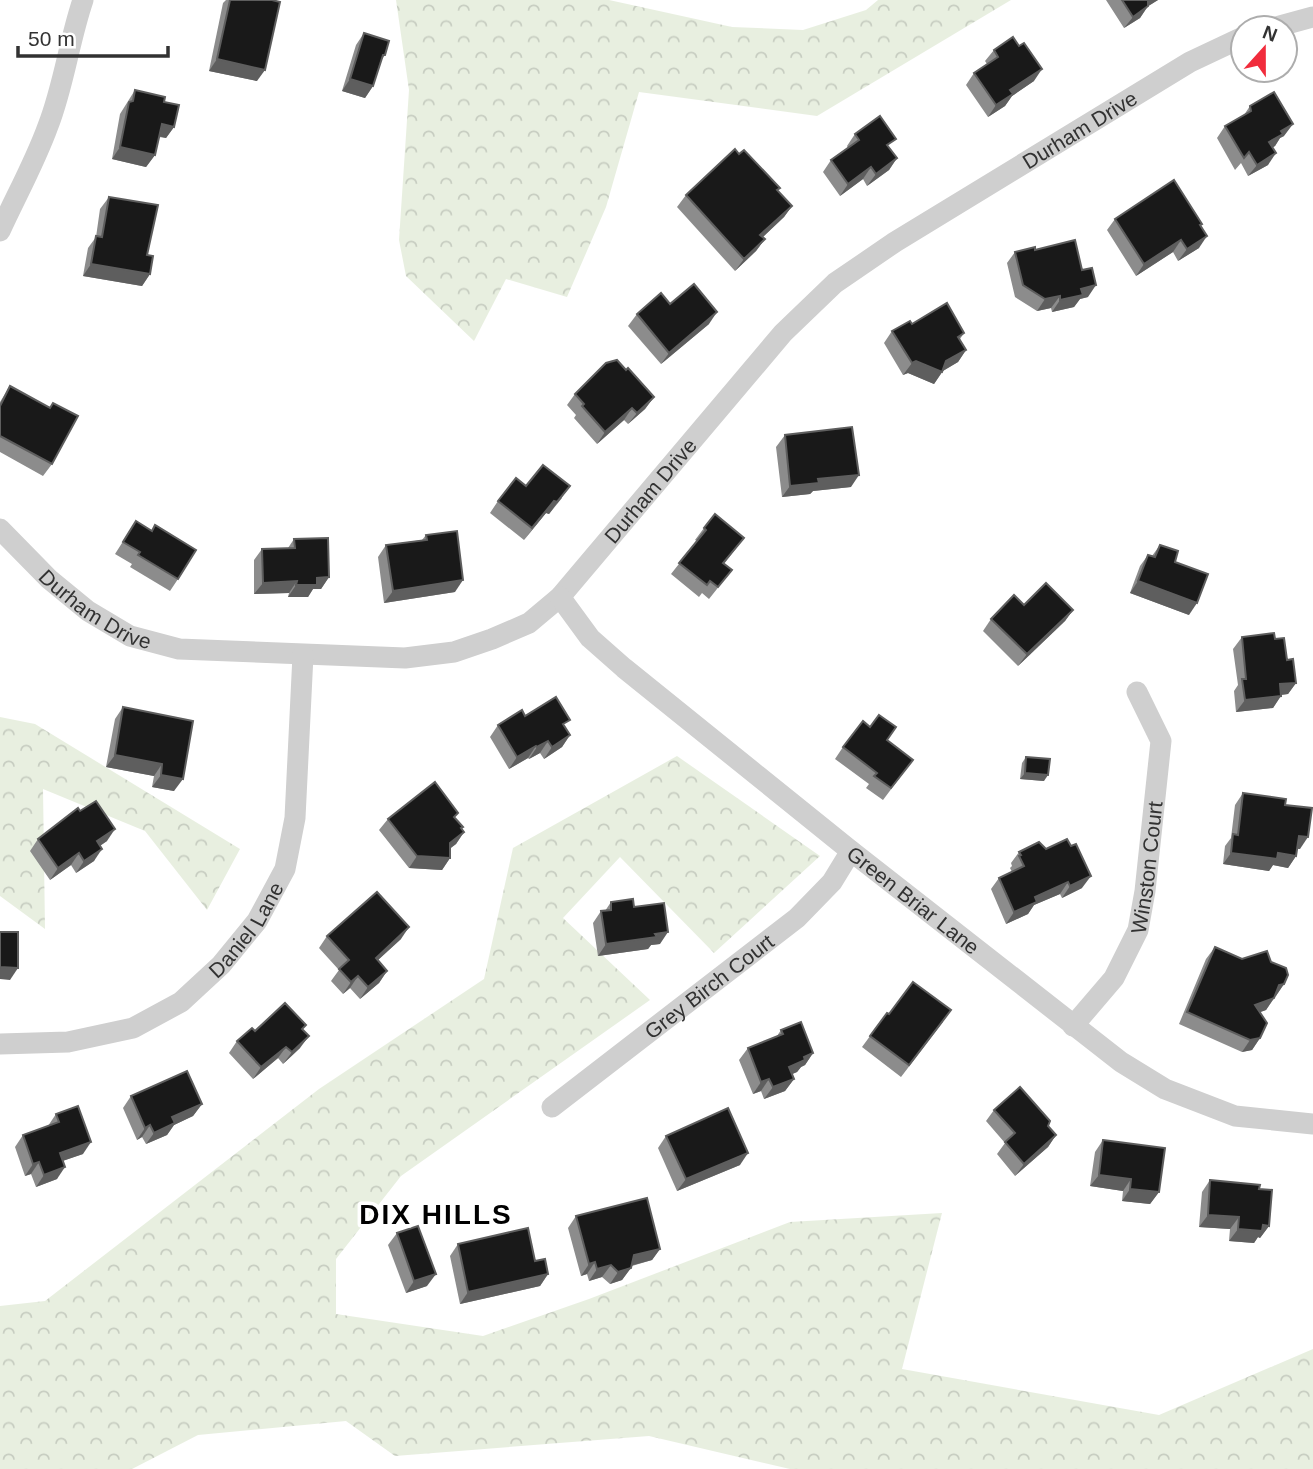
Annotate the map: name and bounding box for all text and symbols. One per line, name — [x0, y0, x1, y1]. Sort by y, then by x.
scale bar — [18, 14, 168, 58]
north arrow — [1229, 14, 1299, 84]
text: N — [1260, 21, 1280, 46]
text: 50 m — [28, 27, 75, 50]
street label: Durham Drive — [1018, 86, 1141, 173]
street label: Durham Drive — [599, 434, 701, 547]
street label: Durham Drive — [35, 565, 154, 653]
street label: Winston Court — [1126, 800, 1166, 935]
street label: Green Briar Lane — [843, 841, 984, 959]
street label: Daniel Lane — [204, 878, 287, 982]
street label: Grey Birch Court — [640, 929, 778, 1043]
district label: DIX HILLS — [359, 1199, 513, 1230]

